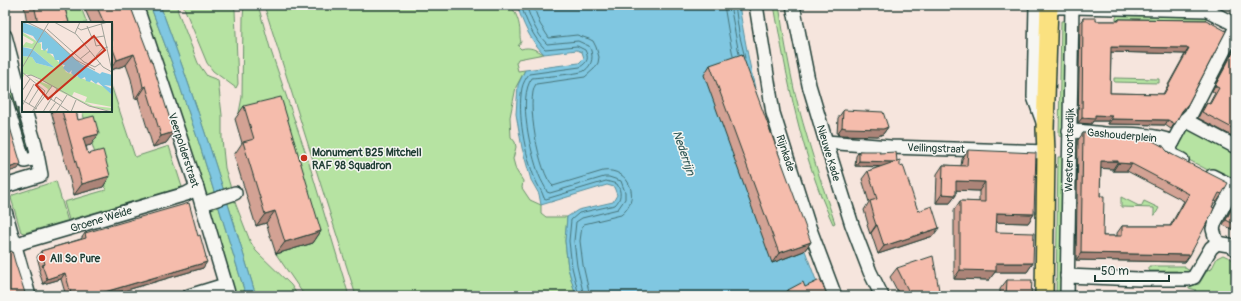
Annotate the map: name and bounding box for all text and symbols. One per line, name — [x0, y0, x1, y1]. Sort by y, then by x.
inset map — [22, 22, 112, 112]
street label: Westervoortsedijk — [1062, 108, 1077, 192]
street label: Veerpolderstraat — [165, 111, 202, 190]
street label: Nieuwe Kade — [814, 123, 843, 183]
street label: Gashouderplein — [1086, 126, 1157, 145]
water label: Nederrijn — [669, 129, 699, 179]
street label: Rijnkade — [773, 133, 798, 174]
street label: Veilingstraat — [907, 141, 966, 156]
place label: Monument B25 Mitchell RAF 98 Squadron — [312, 146, 422, 172]
marker: Monument B25 Mitchell RAF 98 Squadron — [299, 153, 309, 163]
street label: Groene Weide — [69, 204, 134, 235]
place label: All So Pure — [50, 252, 101, 265]
marker: All So Pure — [37, 253, 47, 263]
scale bar — [1095, 257, 1169, 283]
text: 50 m — [1101, 264, 1129, 279]

